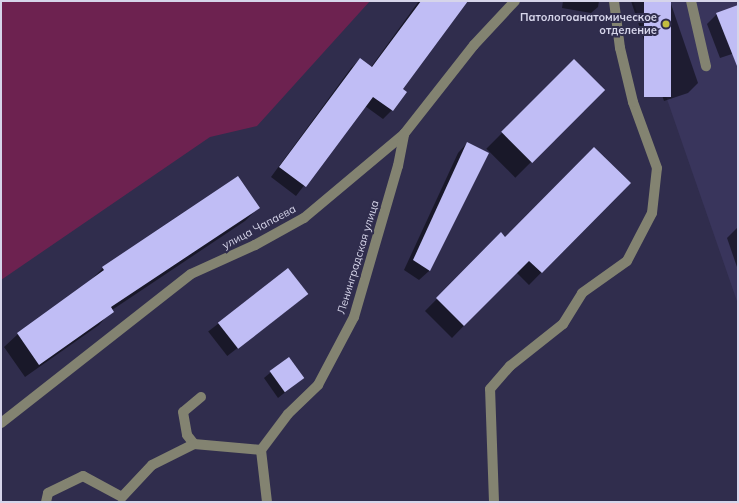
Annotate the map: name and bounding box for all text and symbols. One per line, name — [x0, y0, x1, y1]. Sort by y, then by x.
place label: Патологоанатомическое отделение — [520, 11, 657, 37]
marker: Патологоанатомическое отделение — [660, 18, 672, 30]
street label: Ленинградская улица — [334, 198, 382, 316]
street label: улица Чапаева — [220, 202, 298, 252]

